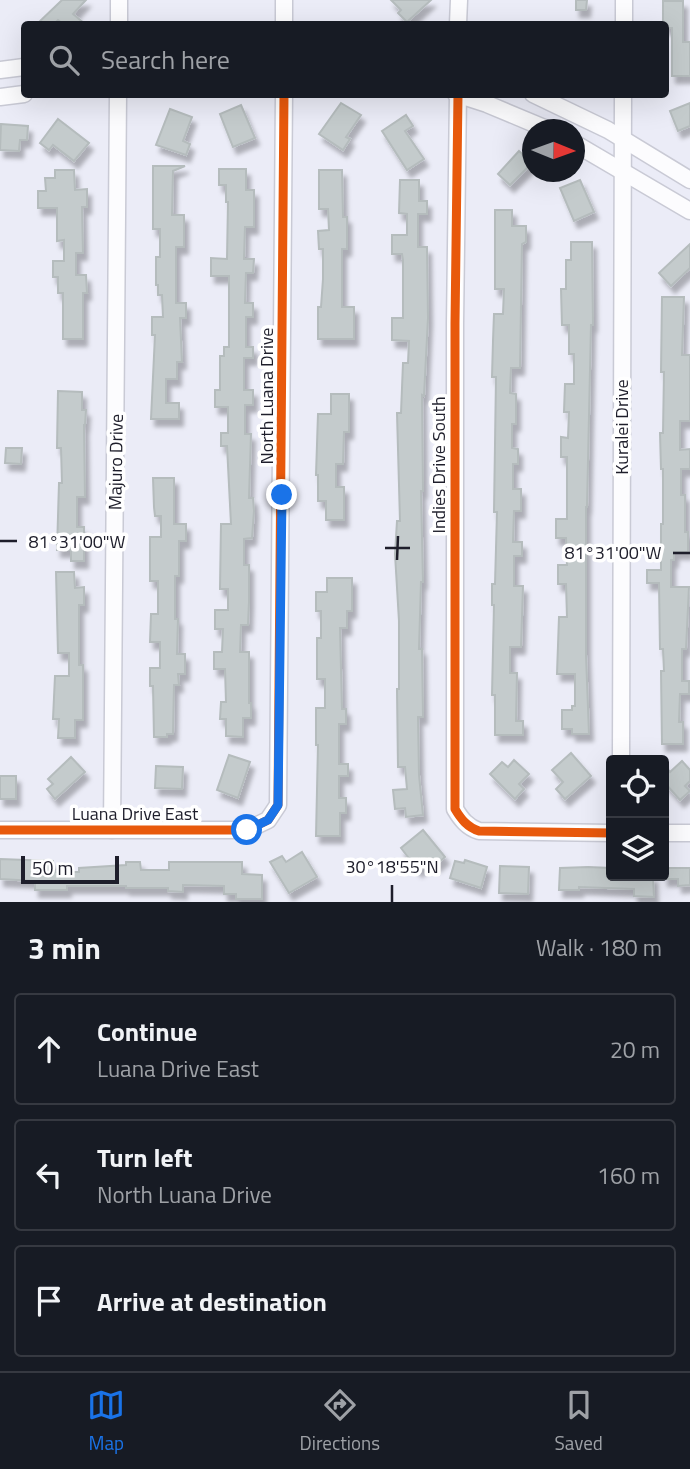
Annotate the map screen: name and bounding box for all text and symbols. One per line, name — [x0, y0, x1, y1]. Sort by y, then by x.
search box — [21, 21, 669, 98]
text: Search here — [101, 40, 230, 79]
icon: search — [45, 41, 83, 79]
north arrow — [522, 119, 585, 182]
street label: North Luana Drive — [253, 328, 280, 464]
street label: Kuralei Drive — [608, 379, 635, 475]
street label: Indies Drive South — [425, 396, 452, 534]
street label: Majuro Drive — [101, 414, 130, 510]
route end — [266, 479, 297, 510]
text: 81°31'00"W — [29, 528, 126, 555]
text: 81°31'00"W — [565, 539, 662, 566]
map controls — [606, 755, 669, 881]
button: locate — [606, 755, 669, 818]
street label: Luana Drive East — [72, 800, 199, 827]
route start — [231, 814, 262, 845]
button: layers — [606, 818, 669, 881]
scale bar — [21, 853, 119, 885]
text: 50 m — [32, 853, 73, 882]
text: 30°18'55"N — [345, 853, 439, 880]
text: 3 min — [28, 925, 101, 971]
text: Walk · 180 m — [536, 930, 662, 965]
text: Continue — [97, 1012, 197, 1051]
icon: ahead — [30, 1030, 68, 1068]
text: 20 m — [610, 1032, 660, 1067]
text: Luana Drive East — [97, 1051, 259, 1086]
text: Turn left — [97, 1138, 192, 1177]
icon: left — [30, 1156, 68, 1194]
text: 160 m — [597, 1158, 660, 1193]
text: North Luana Drive — [97, 1177, 272, 1212]
icon: arrive — [30, 1282, 68, 1320]
text: Arrive at destination — [97, 1282, 327, 1321]
tab: Map — [87, 1386, 125, 1457]
tab: Directions — [300, 1386, 380, 1457]
tab: Saved — [554, 1386, 603, 1457]

